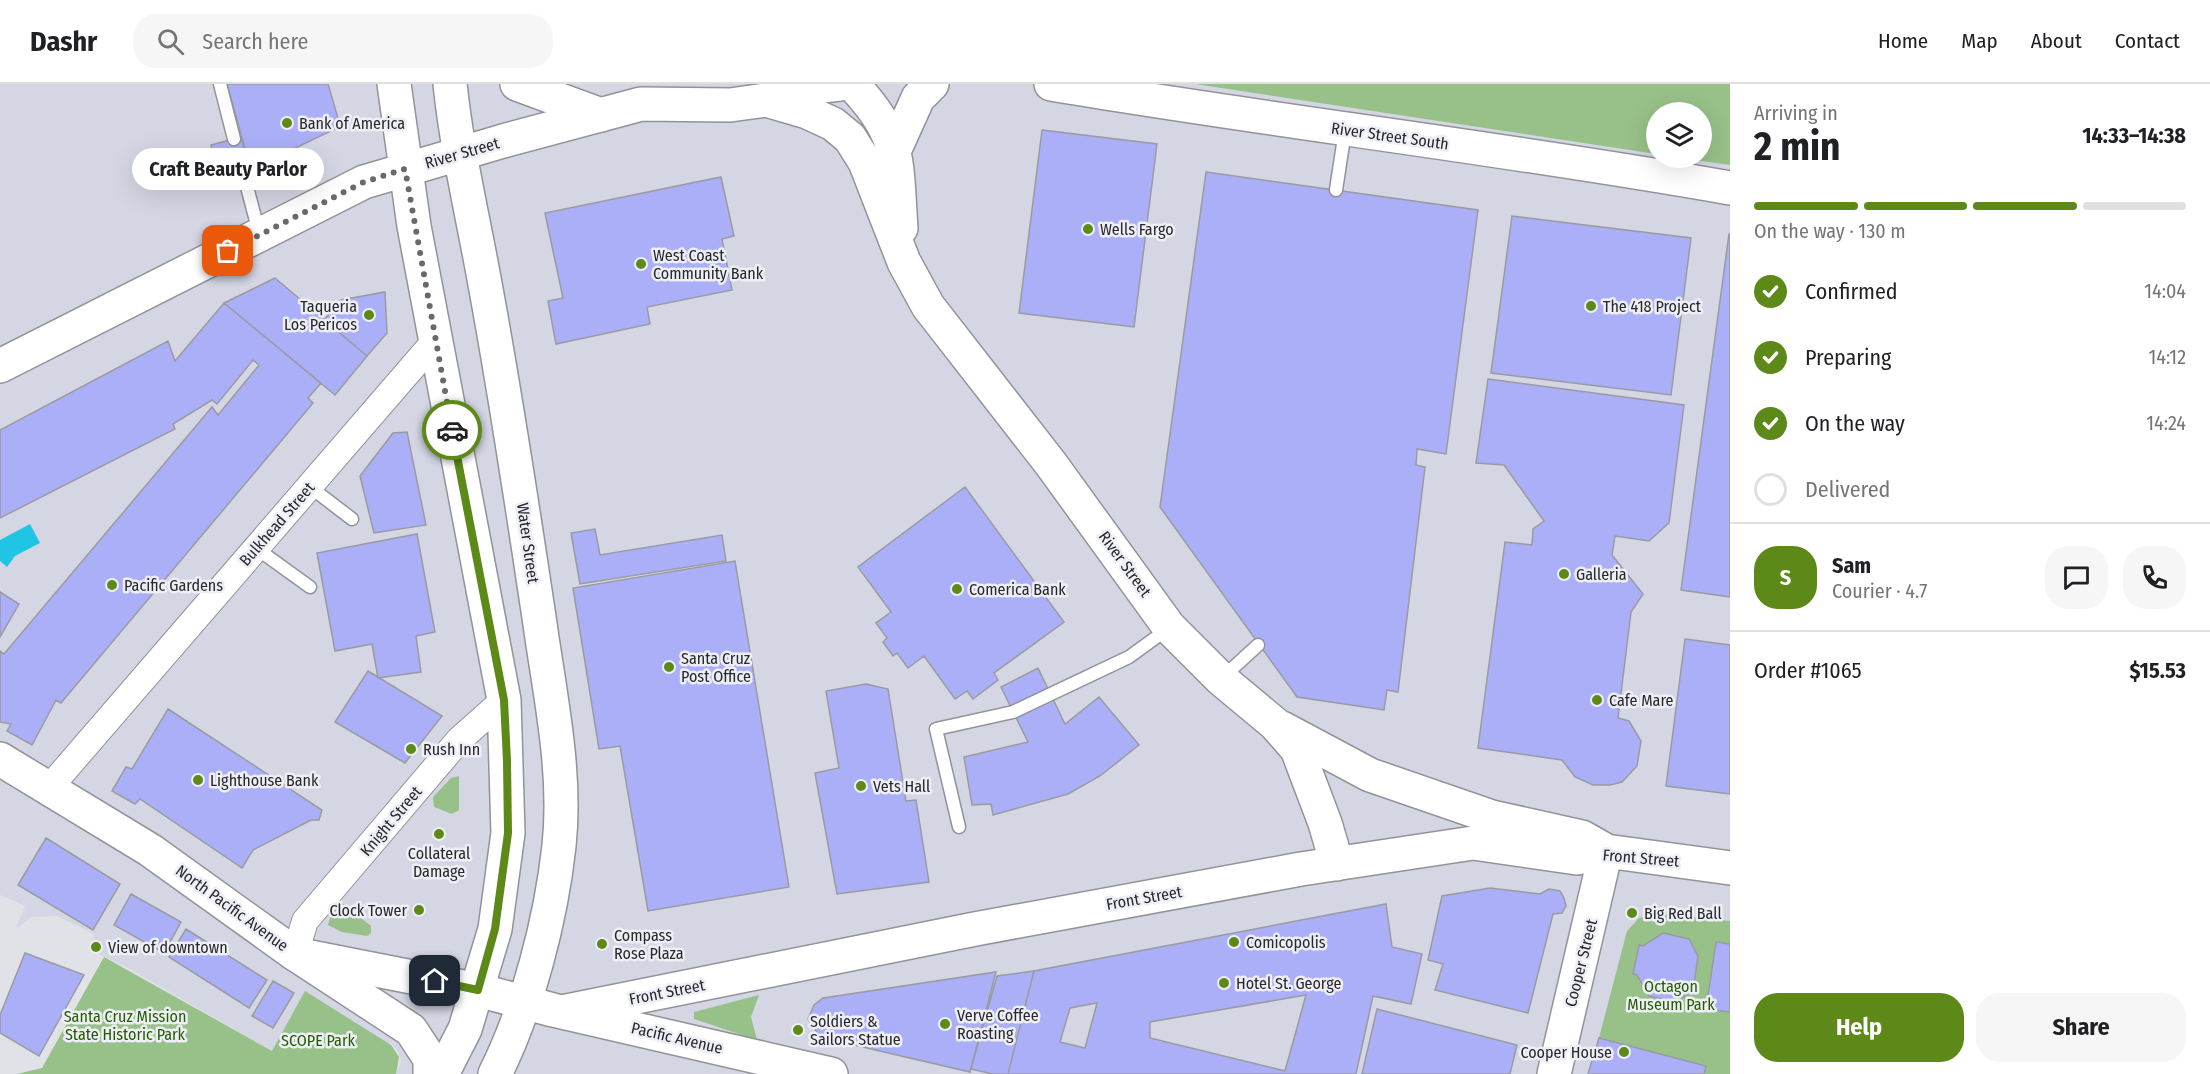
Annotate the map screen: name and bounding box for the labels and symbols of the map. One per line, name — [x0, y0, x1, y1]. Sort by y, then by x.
place label: Bank of America — [299, 114, 405, 133]
marker: Bank of America — [280, 116, 294, 130]
street label: River Street South — [1330, 118, 1450, 154]
street label: River Street — [423, 133, 502, 173]
callout: Craft Beauty Parlor — [132, 149, 324, 191]
place label: Wells Fargo — [1100, 220, 1174, 239]
marker: Wells Fargo — [1081, 222, 1095, 236]
pin — [202, 225, 253, 276]
place label: West Coast Community Bank — [653, 246, 764, 283]
marker: West Coast Community Bank — [634, 257, 648, 271]
place label: Taqueria Los Pericos — [284, 297, 357, 334]
place label: The 418 Project — [1603, 297, 1702, 316]
marker: The 418 Project — [1584, 299, 1598, 313]
marker: Taqueria Los Pericos — [362, 308, 376, 322]
courier — [422, 400, 482, 460]
street label: Bulkhead Street — [236, 478, 319, 570]
street label: Water Street — [513, 502, 543, 585]
street label: River Street — [1095, 528, 1156, 601]
place label: Galleria — [1576, 565, 1627, 584]
marker: Galleria — [1557, 567, 1571, 581]
place label: Pacific Gardens — [124, 576, 223, 595]
marker: Pacific Gardens — [105, 578, 119, 592]
place label: Comerica Bank — [969, 580, 1066, 599]
marker: Comerica Bank — [950, 582, 964, 596]
place label: Santa Cruz Post Office — [681, 649, 751, 686]
marker: Santa Cruz Post Office — [662, 660, 676, 674]
place label: Cafe Mare — [1609, 691, 1674, 710]
marker: Cafe Mare — [1590, 693, 1604, 707]
place label: Rush Inn — [423, 740, 480, 759]
marker: Rush Inn — [404, 742, 418, 756]
place label: Lighthouse Bank — [210, 771, 319, 790]
marker: Lighthouse Bank — [191, 773, 205, 787]
place label: Vets Hall — [873, 777, 930, 796]
marker: Vets Hall — [854, 779, 868, 793]
street label: Knight Street — [356, 782, 426, 860]
marker: Collateral Damage — [432, 827, 446, 841]
place label: Collateral Damage — [408, 844, 470, 881]
street label: Front Street — [1602, 845, 1681, 871]
street label: North Pacific Avenue — [172, 861, 292, 955]
street label: Front Street — [1105, 882, 1184, 914]
place label: Clock Tower — [329, 901, 407, 920]
marker: Clock Tower — [412, 903, 426, 917]
place label: Big Red Ball — [1644, 904, 1722, 923]
marker: Big Red Ball — [1625, 906, 1639, 920]
street label: Cooper Street — [1561, 916, 1601, 1009]
place label: Compass Rose Plaza — [614, 926, 684, 963]
place label: Comicopolis — [1246, 933, 1326, 952]
marker: Comicopolis — [1227, 935, 1241, 949]
marker: Compass Rose Plaza — [595, 937, 609, 951]
place label: View of downtown — [108, 938, 228, 957]
marker: View of downtown — [89, 940, 103, 954]
pin — [409, 955, 460, 1006]
place label: Hotel St. George — [1236, 974, 1341, 993]
street label: Front Street — [628, 975, 707, 1009]
marker: Hotel St. George — [1217, 976, 1231, 990]
park label: Octagon Museum Park — [1627, 977, 1715, 1014]
place label: Verve Coffee Roasting — [957, 1006, 1039, 1043]
park label: Santa Cruz Mission State Historic Park — [64, 1007, 186, 1044]
place label: Soldiers & Sailors Statue — [810, 1012, 901, 1049]
marker: Verve Coffee Roasting — [938, 1017, 952, 1031]
street label: Pacific Avenue — [629, 1018, 725, 1058]
marker: Soldiers & Sailors Statue — [791, 1023, 805, 1037]
park label: SCOPE Park — [281, 1031, 355, 1050]
place label: Cooper House — [1520, 1043, 1612, 1062]
marker: Cooper House — [1617, 1045, 1631, 1059]

